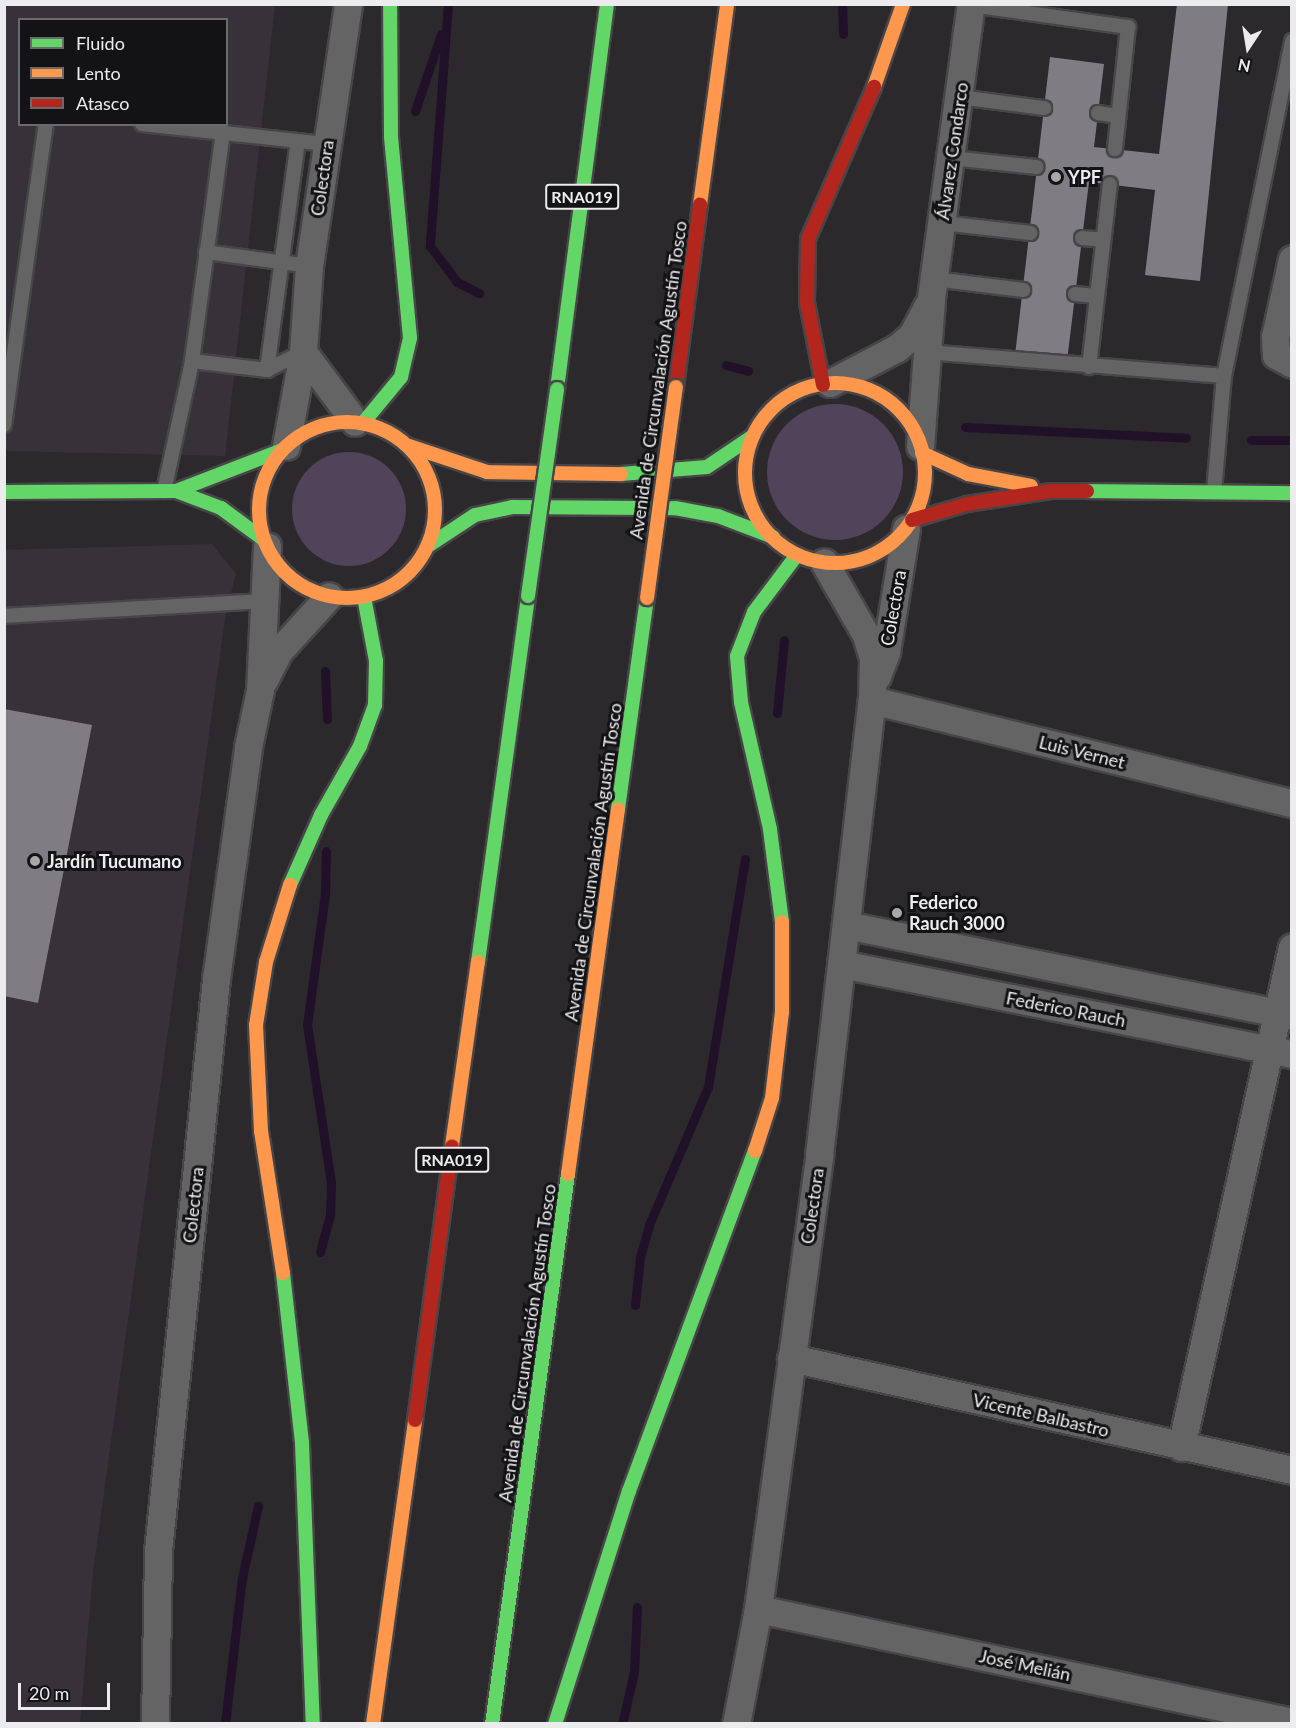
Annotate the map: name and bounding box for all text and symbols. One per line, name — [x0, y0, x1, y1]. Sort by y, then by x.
legend — [18, 18, 228, 126]
north arrow — [1218, 18, 1278, 78]
text: Fluido — [76, 32, 125, 54]
text: N — [1236, 56, 1252, 77]
text: Lento — [76, 62, 121, 84]
street label: Álvarez Condarco — [932, 81, 972, 221]
text: Atasco — [76, 92, 129, 114]
street label: Colectora — [306, 139, 338, 217]
place label: YPF — [1068, 166, 1101, 188]
marker: YPF — [1049, 170, 1063, 184]
road number: RNA019 — [544, 184, 620, 210]
street label: Avenida de Circunvalación Agustín Tosco — [625, 219, 691, 541]
street label: Colectora — [876, 569, 910, 647]
street label: Avenida de Circunvalación Agustín Tosco — [560, 701, 626, 1023]
street label: Luis Vernet — [1037, 731, 1127, 773]
place label: Jardín Tucumano — [47, 850, 182, 872]
marker: Jardín Tucumano — [28, 854, 42, 868]
place label: Federico Rauch 3000 — [909, 892, 1005, 934]
marker: Federico Rauch 3000 — [890, 906, 904, 920]
street label: Federico Rauch — [1004, 987, 1128, 1031]
road number: RNA019 — [414, 1147, 490, 1173]
street label: Colectora — [178, 1166, 208, 1244]
street label: Colectora — [796, 1167, 828, 1245]
street label: Avenida de Circunvalación Agustín Tosco — [494, 1182, 560, 1504]
street label: Vicente Balbastro — [971, 1389, 1111, 1441]
street label: José Melián — [977, 1645, 1073, 1685]
scale bar — [21, 1671, 112, 1709]
text: 20 m — [29, 1682, 69, 1704]

